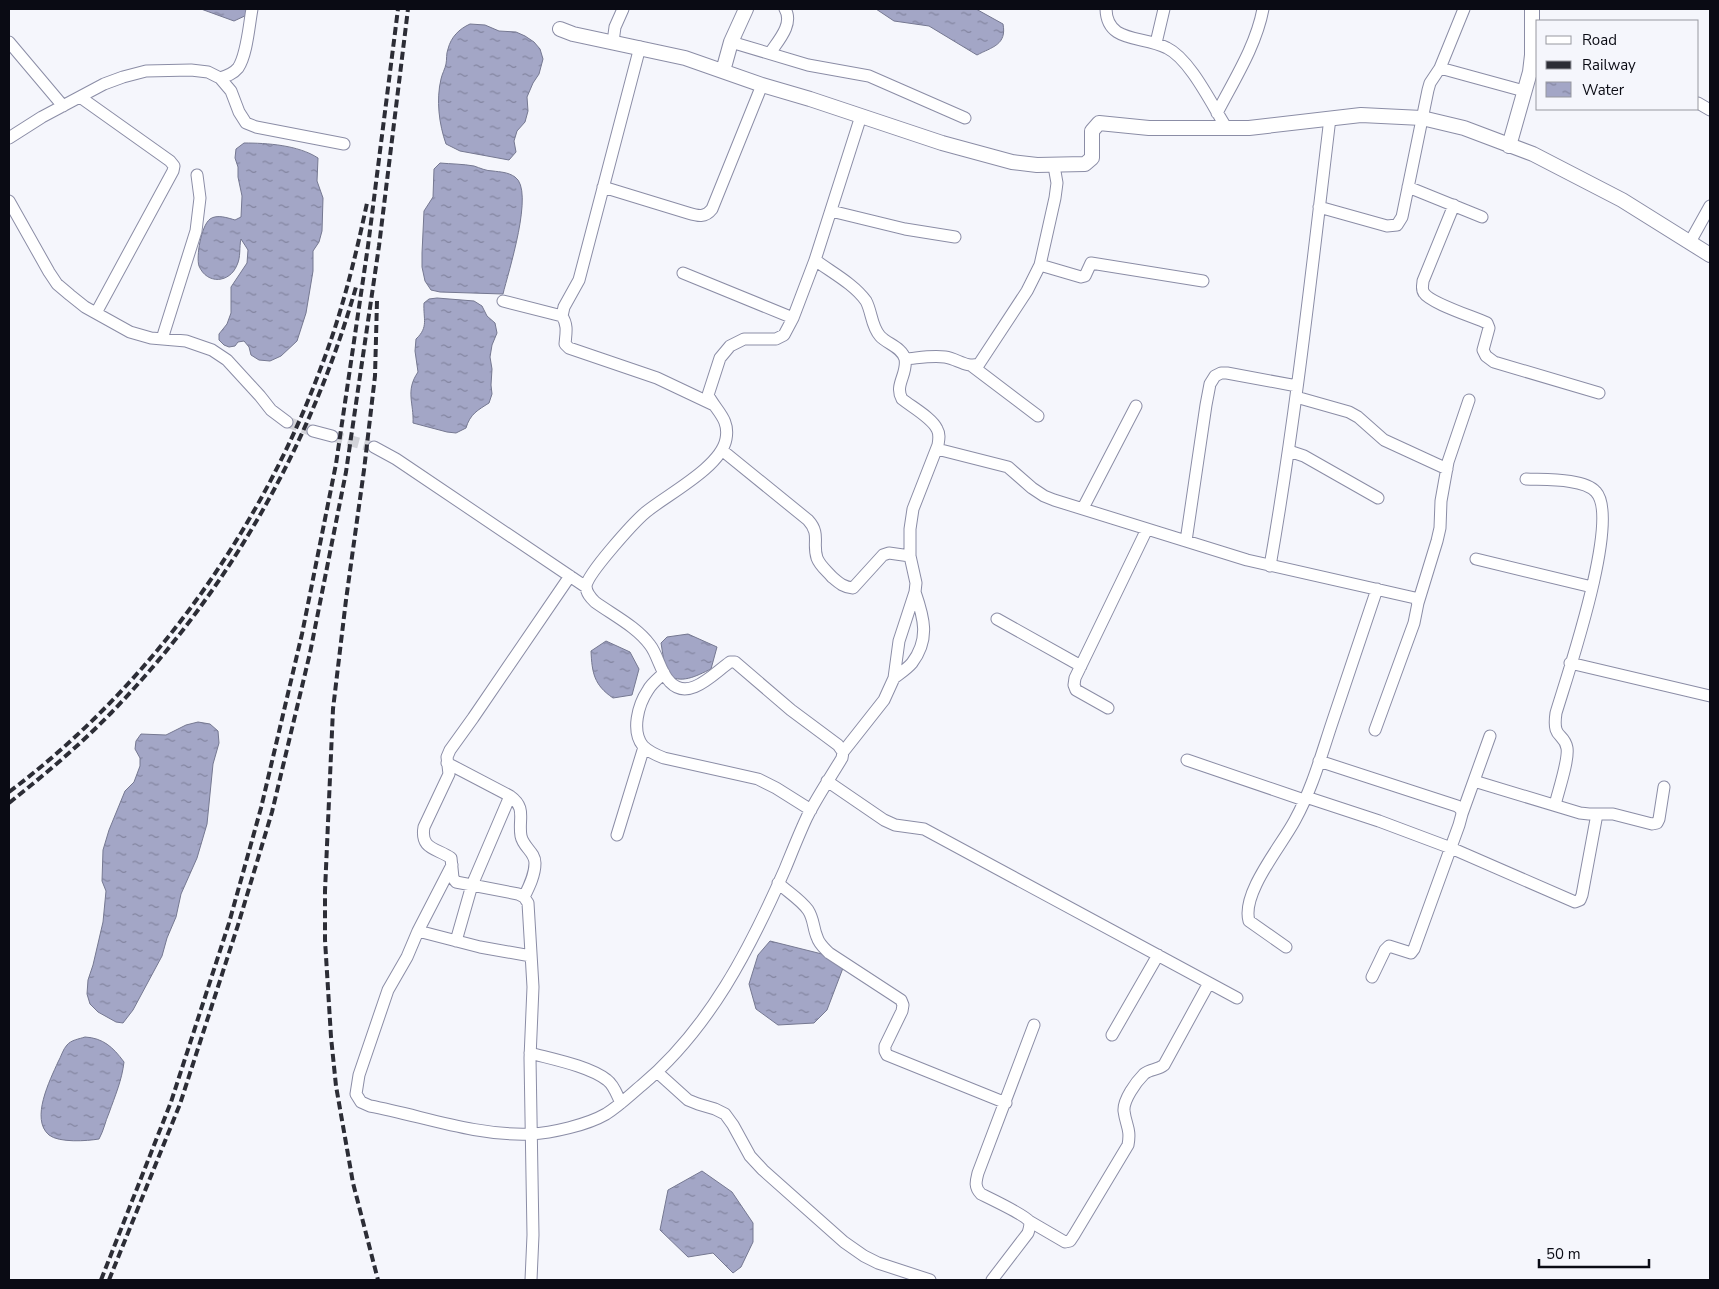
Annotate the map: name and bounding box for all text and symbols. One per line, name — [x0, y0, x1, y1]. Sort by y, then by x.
legend — [1536, 20, 1699, 110]
text: Road — [1582, 30, 1617, 50]
text: Railway — [1582, 55, 1636, 75]
text: Water — [1582, 80, 1625, 100]
scale bar — [1539, 1236, 1649, 1268]
text: 50 m — [1546, 1244, 1581, 1264]

